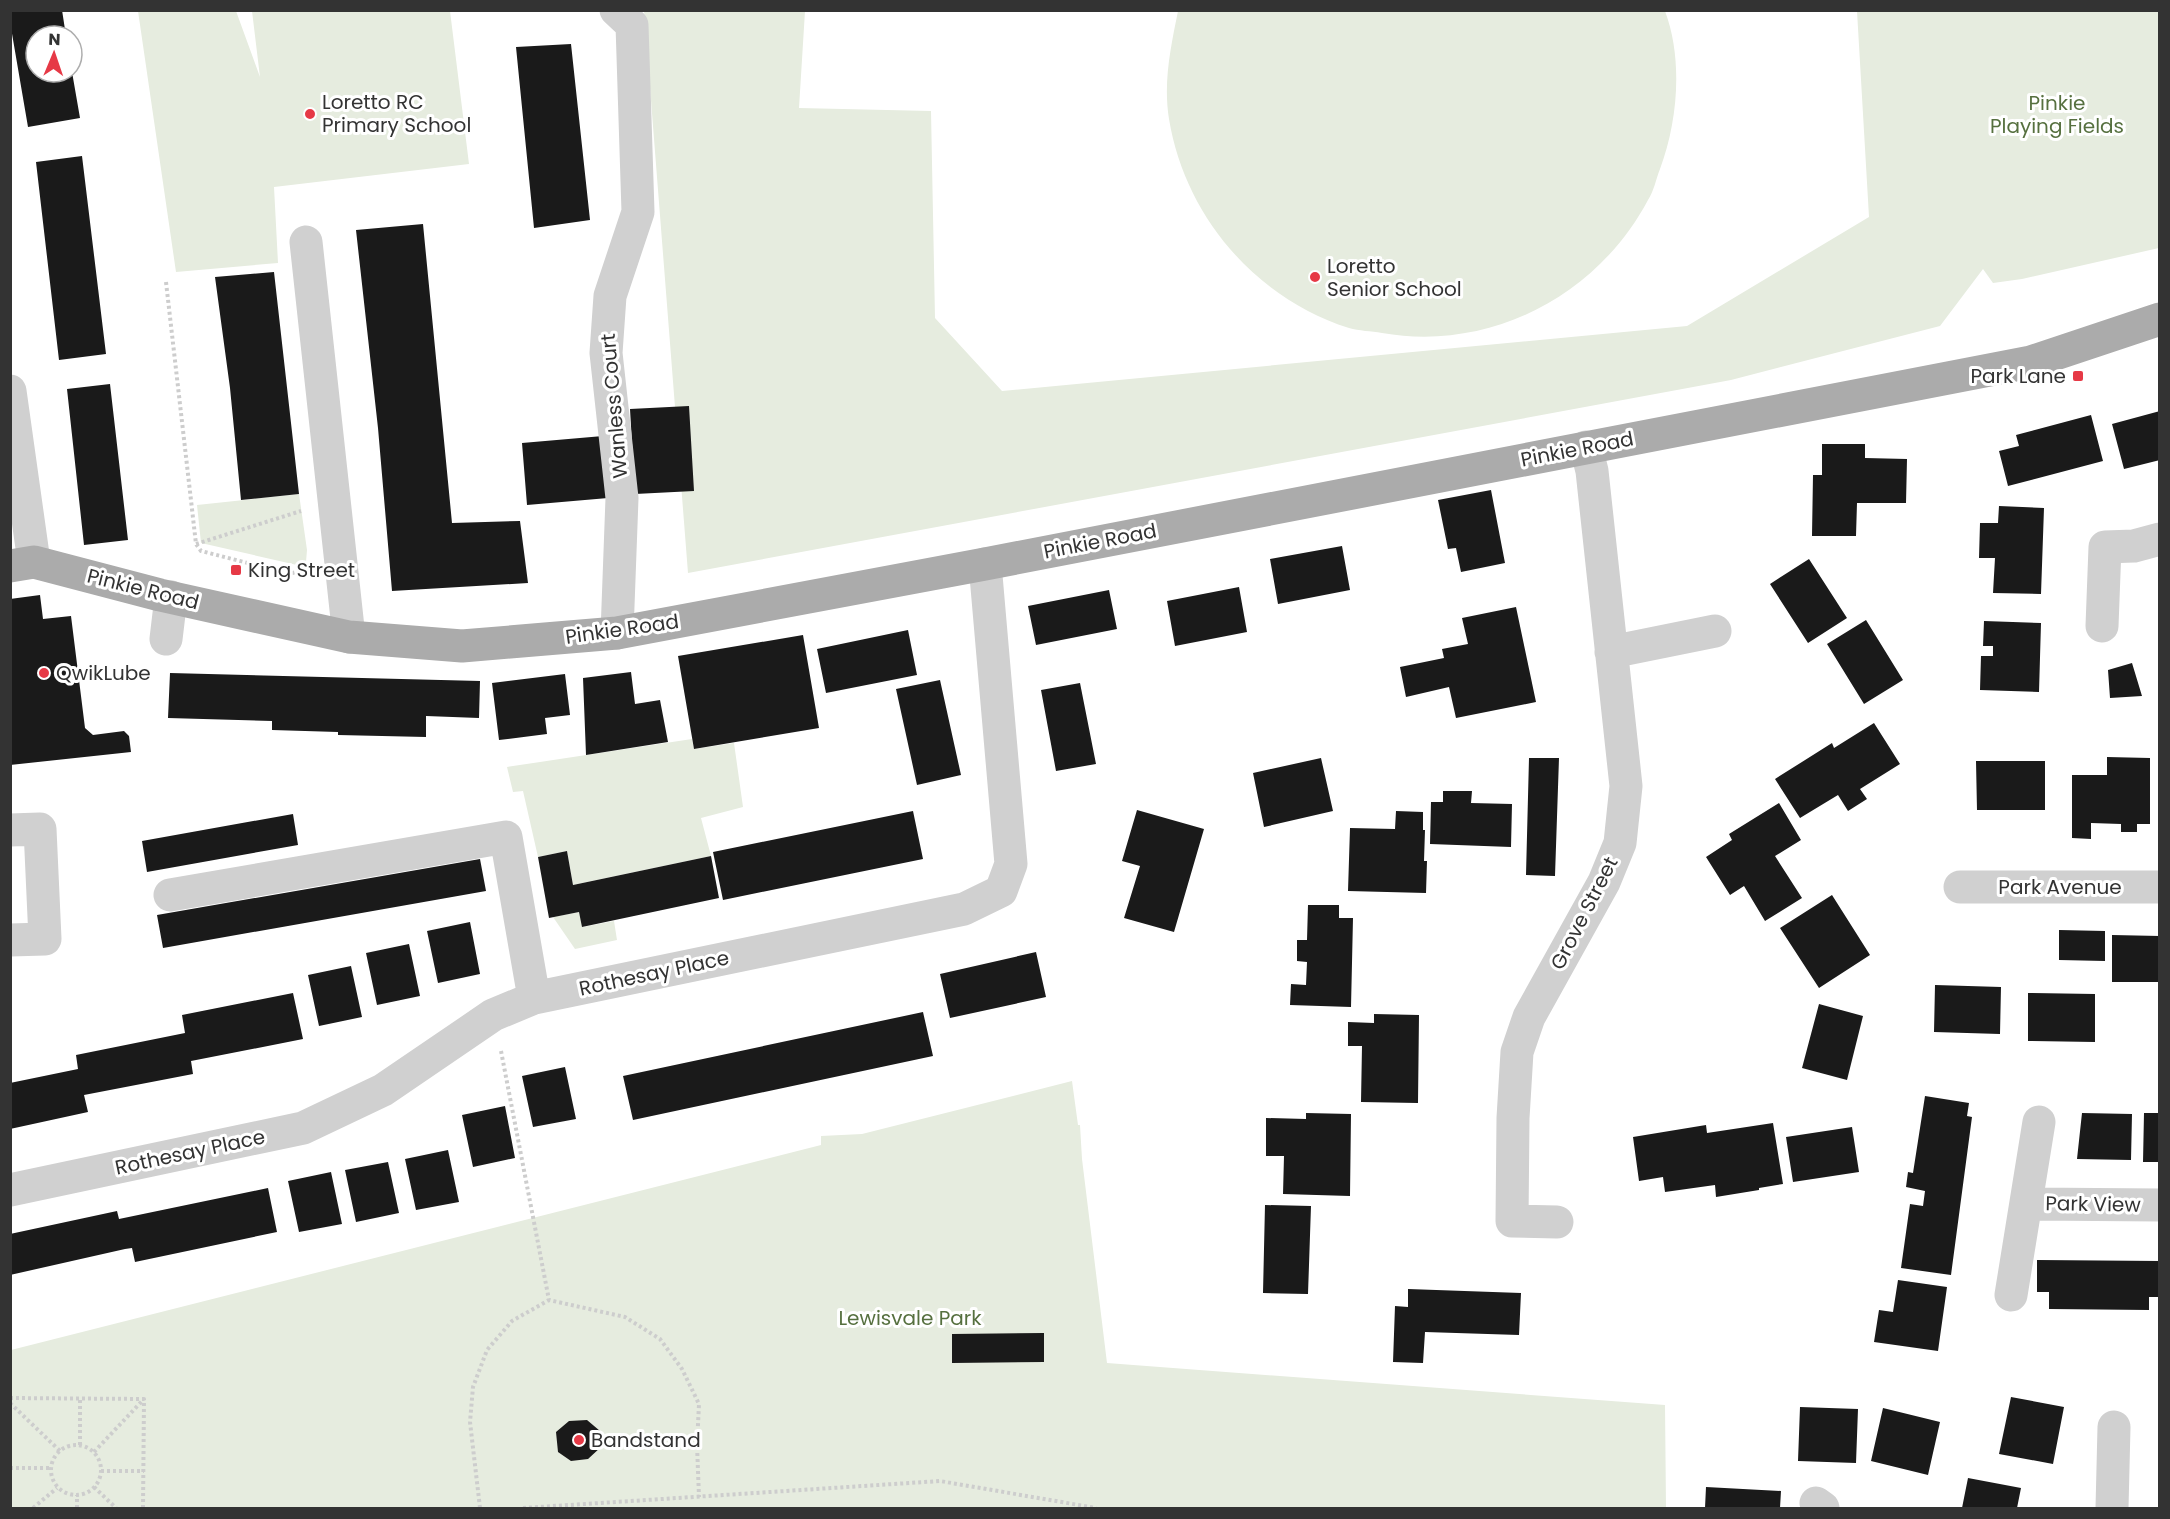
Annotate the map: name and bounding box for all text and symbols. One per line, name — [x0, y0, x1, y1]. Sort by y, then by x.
north arrow — [24, 24, 84, 84]
text: N — [48, 28, 61, 51]
place label: Loretto RC Primary School — [322, 88, 471, 139]
park label: Pinkie Playing Fields — [1990, 89, 2124, 140]
marker: Loretto RC Primary School — [303, 107, 317, 121]
place label: Loretto Senior School — [1327, 252, 1462, 303]
marker: Loretto Senior School — [1308, 270, 1322, 284]
street label: Wanless Court — [594, 332, 634, 480]
place label: Park Lane — [1970, 362, 2066, 390]
marker: Park Lane — [2071, 369, 2085, 383]
street label: Pinkie Road — [1518, 424, 1636, 474]
street label: Pinkie Road — [1041, 516, 1159, 566]
place label: King Street — [248, 556, 355, 584]
street label: Pinkie Road — [84, 562, 202, 616]
marker: King Street — [229, 563, 243, 577]
street label: Pinkie Road — [563, 607, 681, 651]
place label: QwikLube — [56, 659, 151, 687]
marker: QwikLube — [37, 666, 51, 680]
street label: Grove Street — [1544, 852, 1624, 974]
street label: Park Avenue — [1998, 873, 2122, 901]
street label: Rothesay Place — [576, 943, 732, 1003]
street label: Rothesay Place — [112, 1122, 268, 1182]
street label: Park View — [2045, 1189, 2142, 1219]
park label: Lewisvale Park — [838, 1304, 982, 1332]
place label: Bandstand — [591, 1426, 701, 1454]
marker: Bandstand — [572, 1433, 586, 1447]

